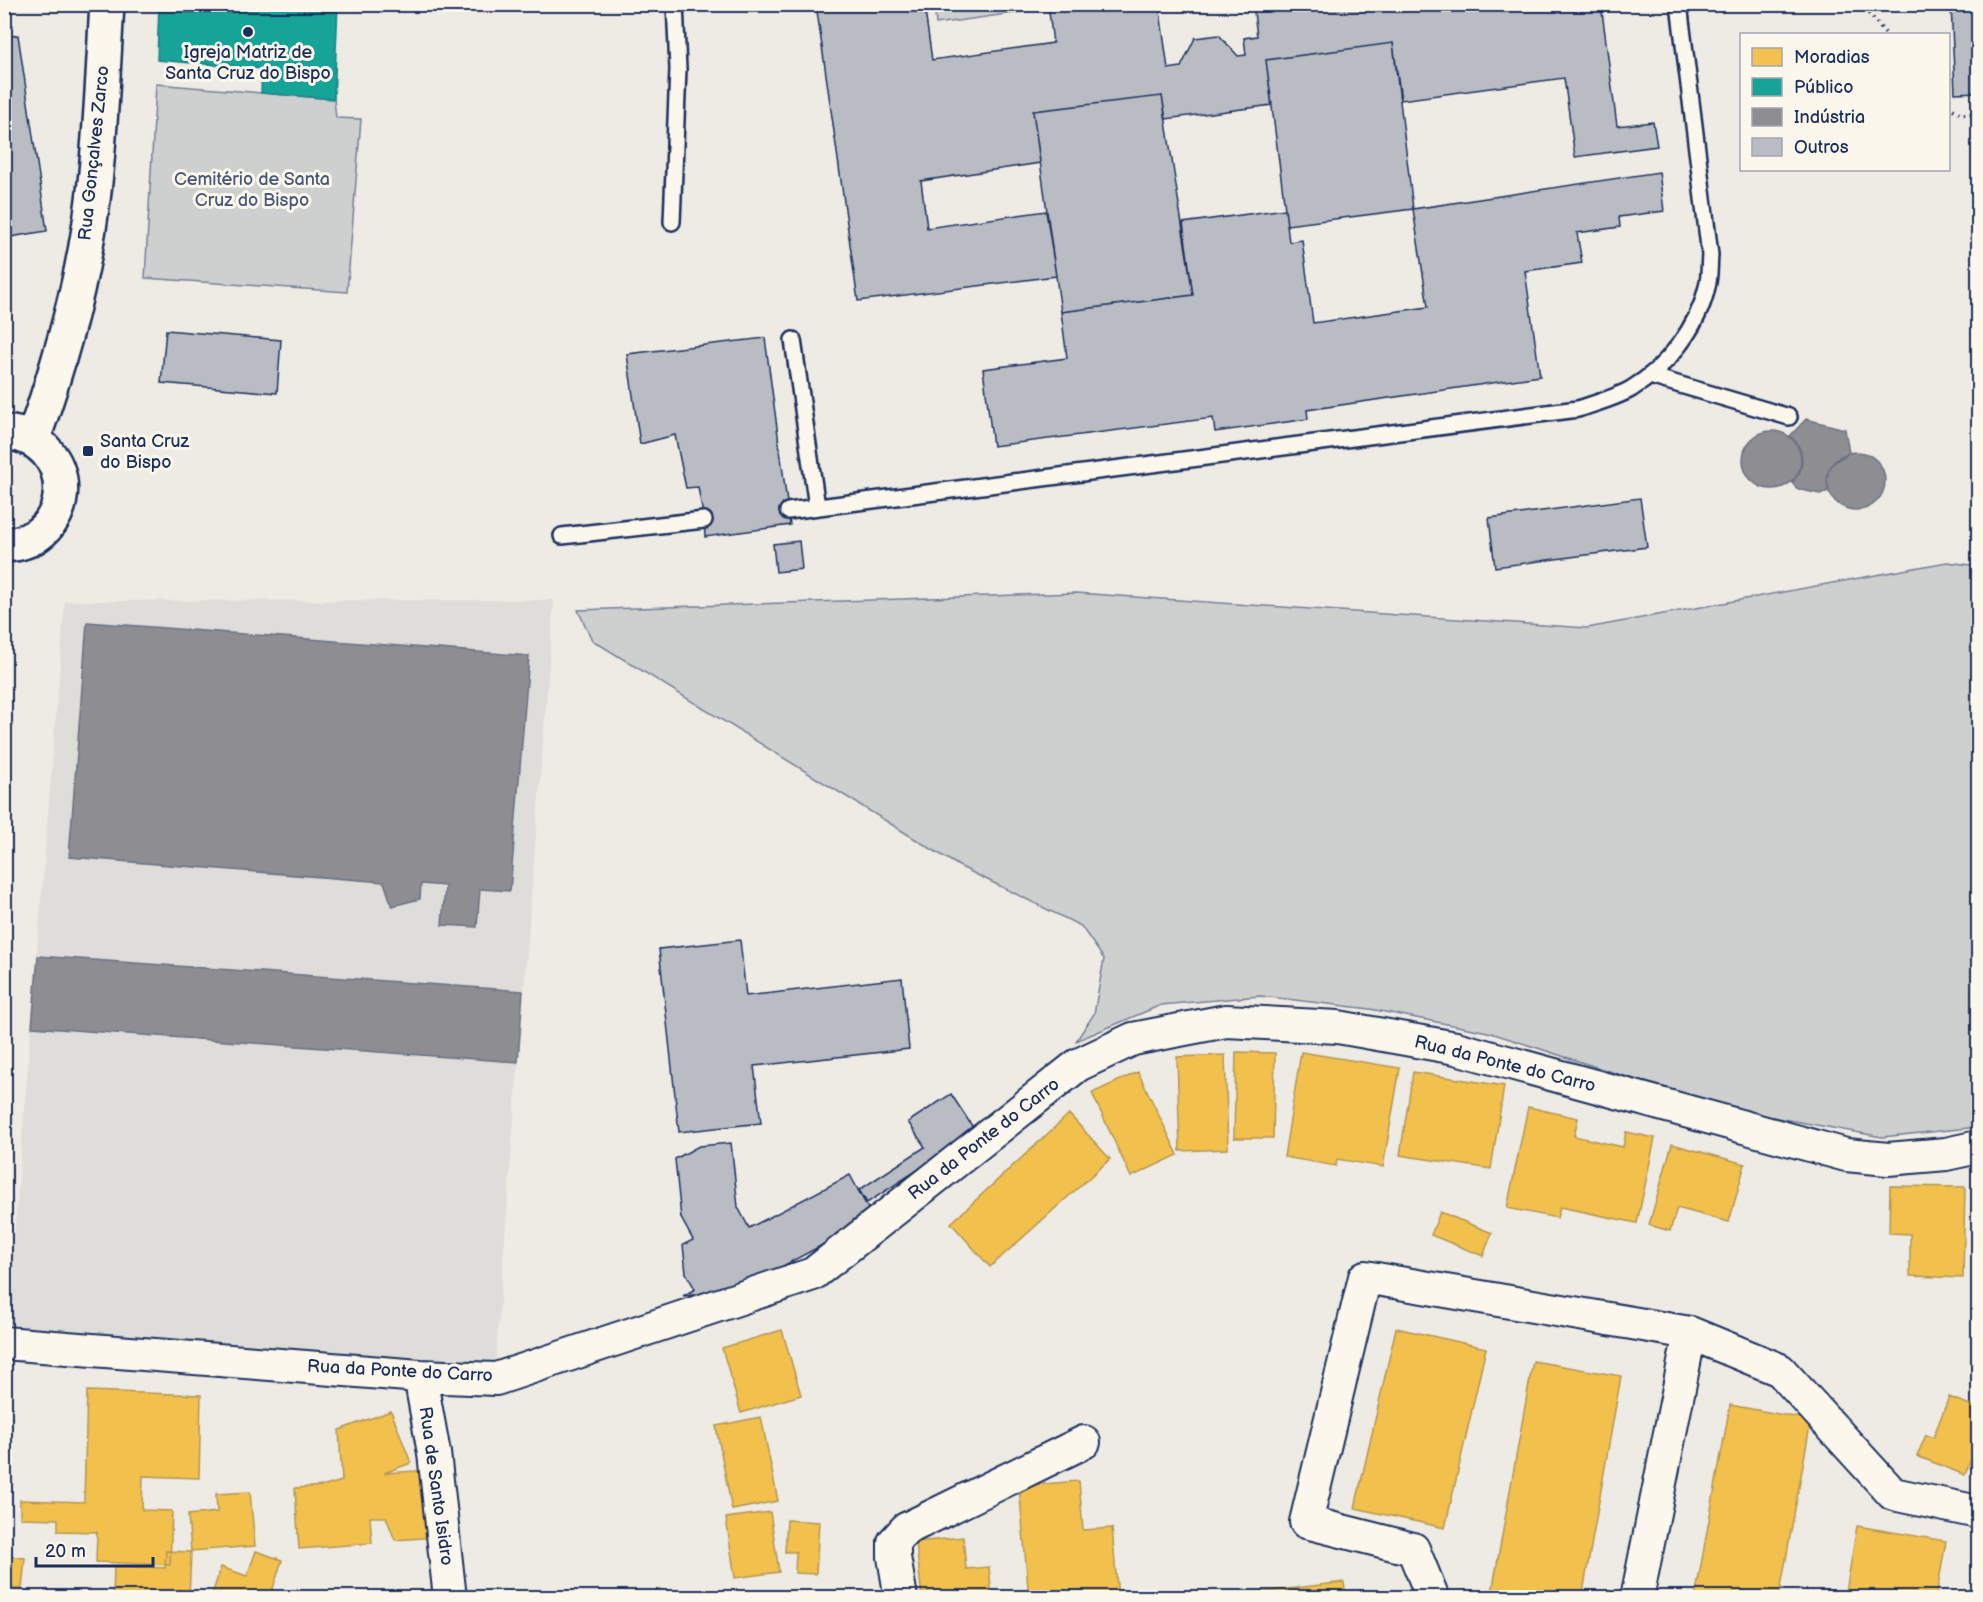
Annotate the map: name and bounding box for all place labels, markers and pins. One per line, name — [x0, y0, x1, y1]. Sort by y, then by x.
marker: Igreja Matriz de Santa Cruz do Bispo — [241, 25, 255, 39]
place label: Igreja Matriz de Santa Cruz do Bispo — [165, 42, 331, 84]
place label: Santa Cruz do Bispo — [100, 431, 190, 473]
marker: Santa Cruz do Bispo — [81, 444, 95, 458]

